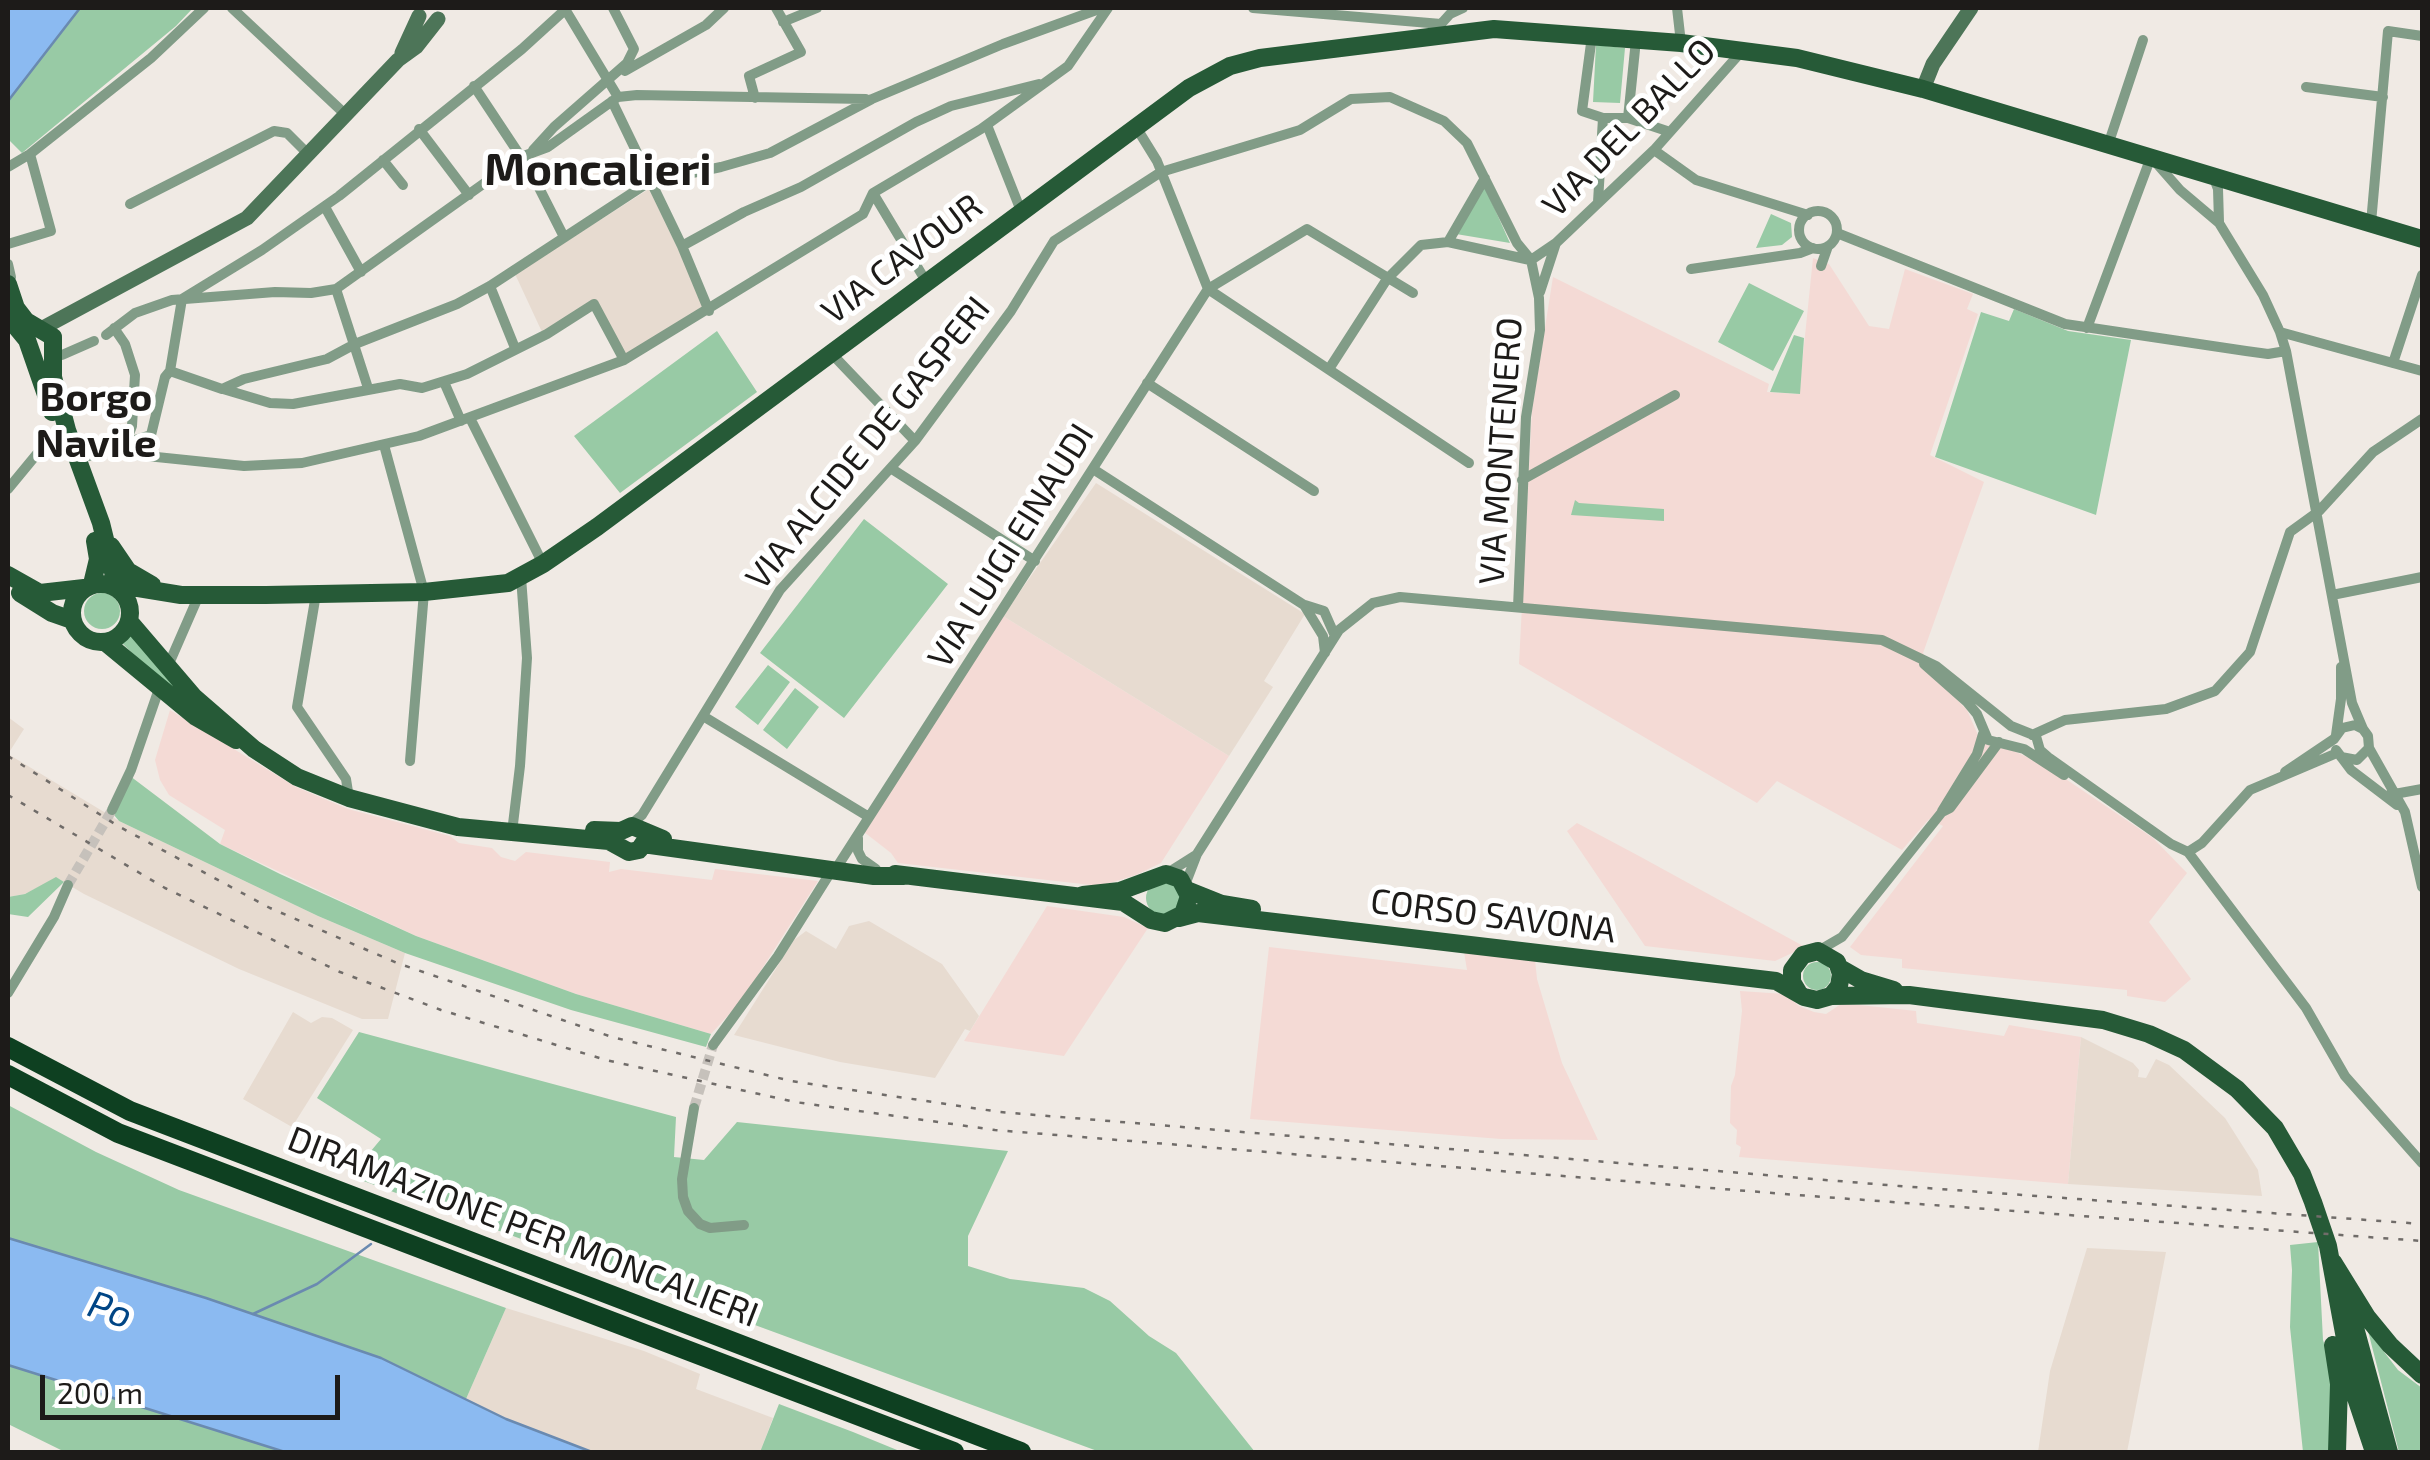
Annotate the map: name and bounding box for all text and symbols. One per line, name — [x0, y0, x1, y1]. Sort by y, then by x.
street label: VIA DEL BALLO — [1534, 30, 1724, 226]
district label: Moncalieri — [484, 143, 712, 197]
street label: VIA CAVOUR — [813, 185, 991, 333]
street label: VIA ALCIDE DE GASPERI — [737, 288, 999, 598]
street label: VIA MONTENERO — [1471, 316, 1531, 586]
district label: Borgo Navile — [36, 374, 156, 468]
street label: VIA LUIGI EINAUDI — [919, 416, 1103, 676]
street label: CORSO SAVONA — [1368, 880, 1618, 952]
street label: DIRAMAZIONE PER MONCALIERI — [282, 1118, 764, 1336]
water label: Po — [82, 1281, 138, 1339]
scale bar — [45, 1355, 345, 1417]
text: 200 m — [57, 1374, 143, 1410]

